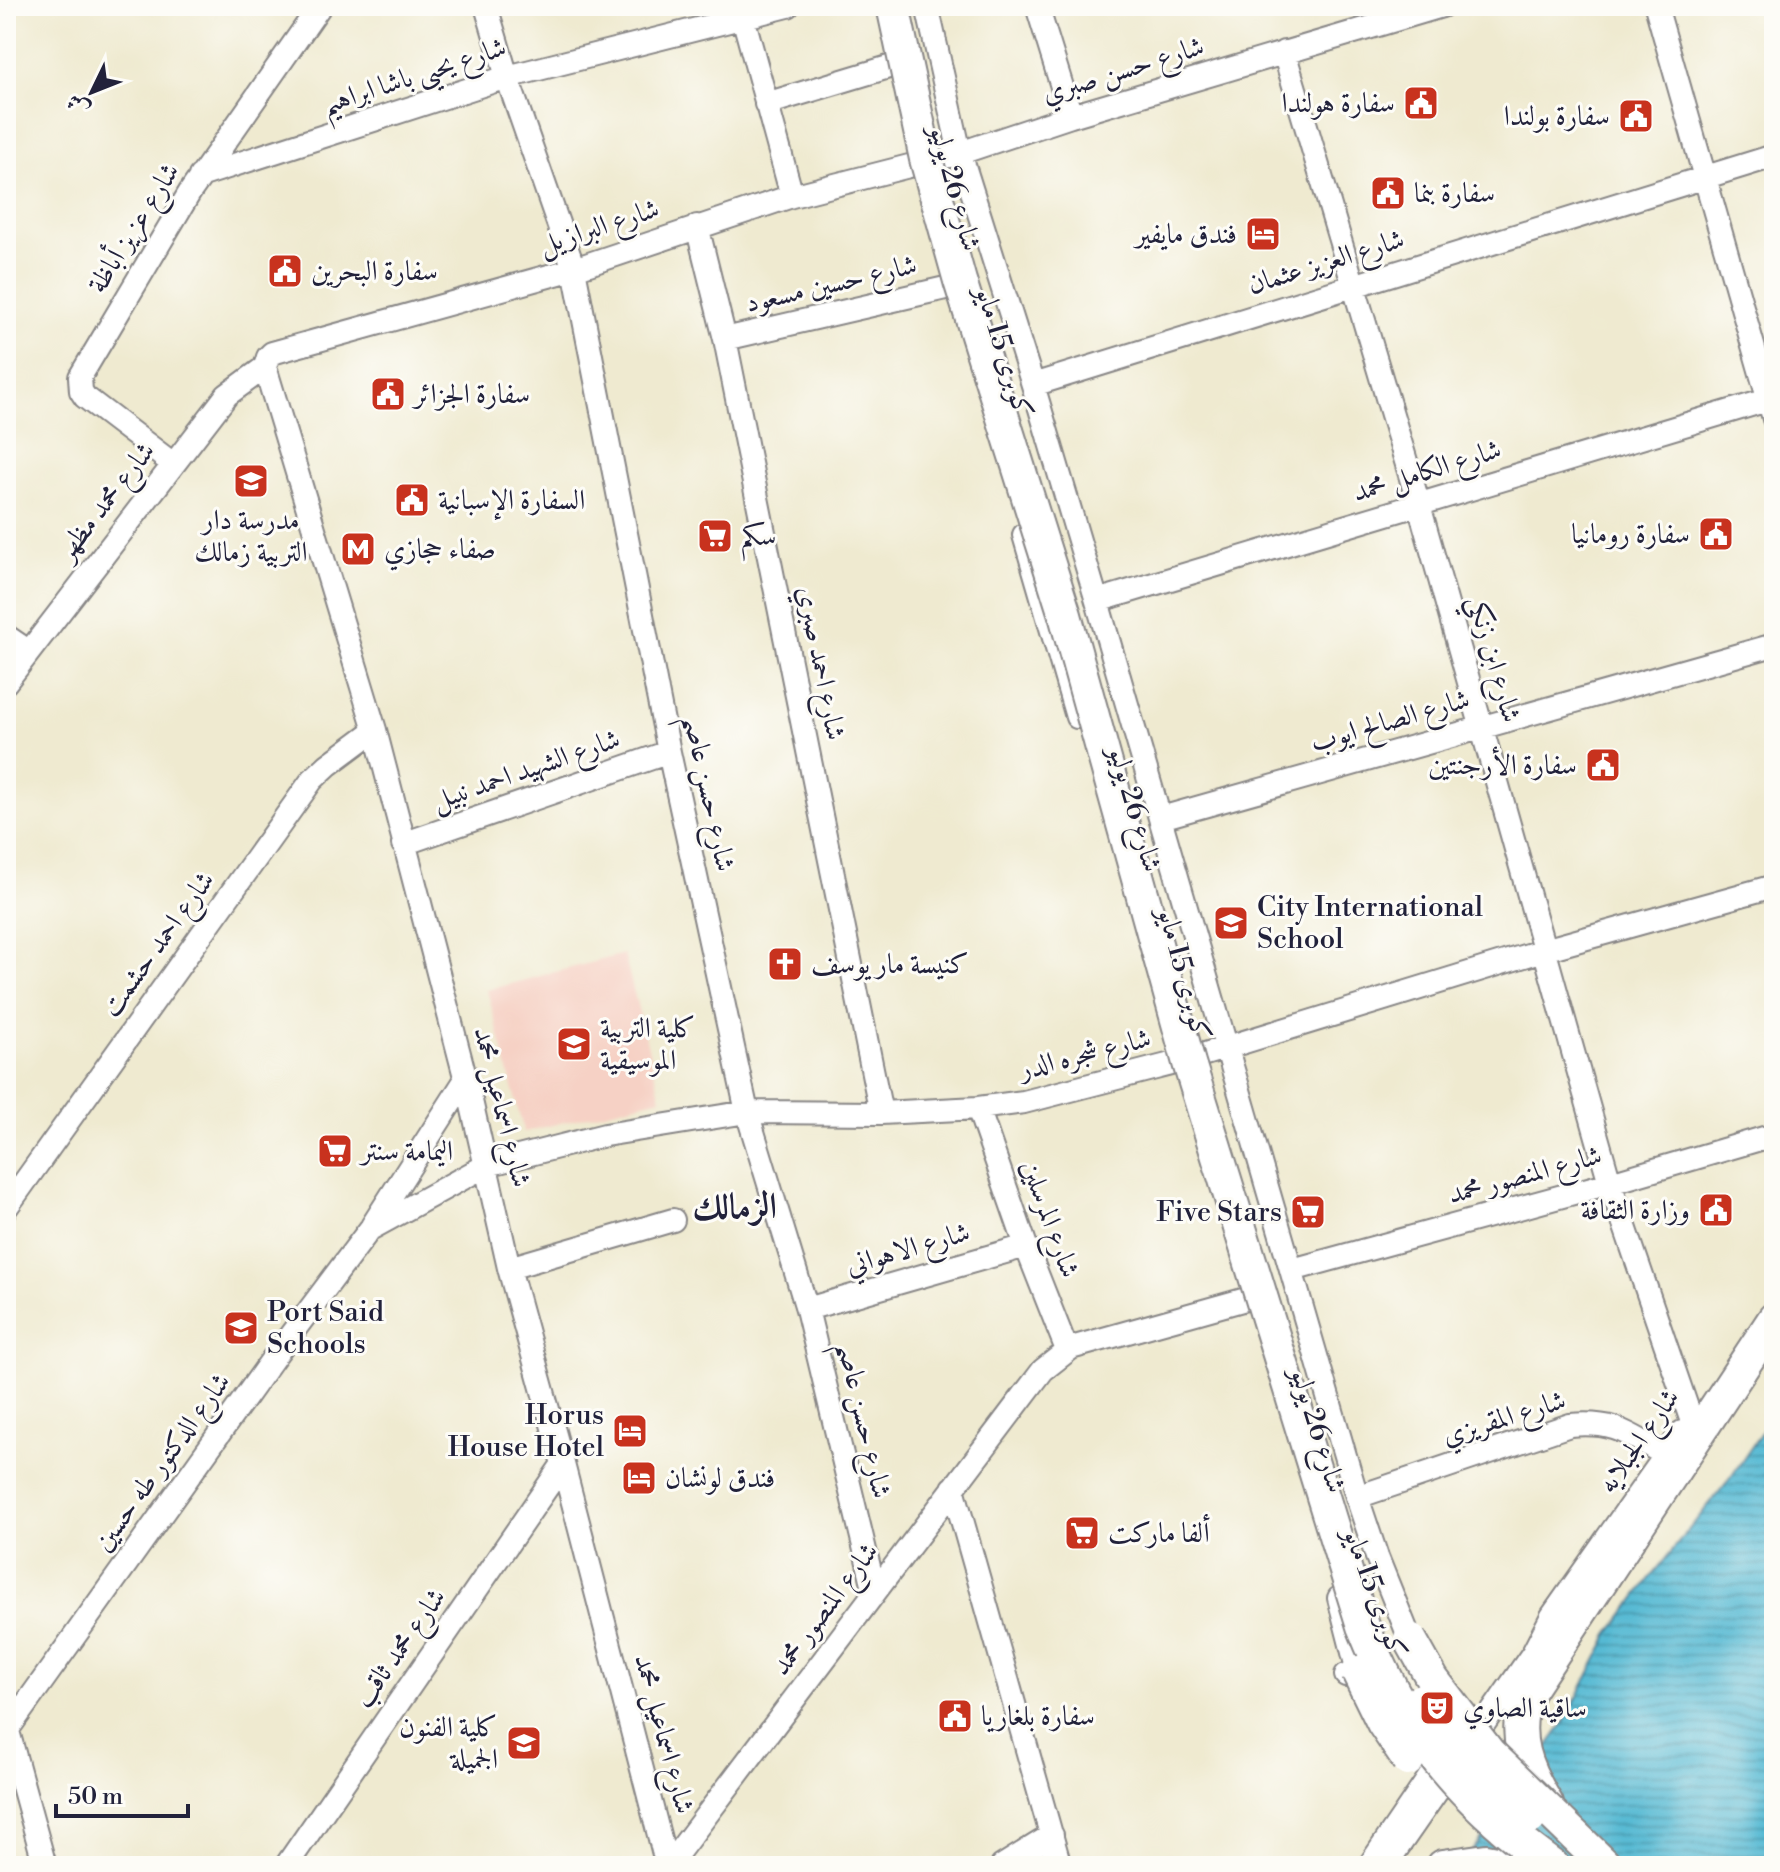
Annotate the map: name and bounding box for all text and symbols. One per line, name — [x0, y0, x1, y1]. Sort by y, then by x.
street label: شارع حسن صبري — [1038, 29, 1210, 116]
street label: شارع يحيى باشا ابراهيم — [317, 30, 514, 131]
north arrow — [52, 52, 132, 132]
public building icon: سفارة هولندا — [1402, 84, 1440, 122]
place label: سفارة هولندا — [1282, 86, 1395, 121]
text: ش — [61, 87, 96, 122]
public building icon: سفارة بولندا — [1617, 97, 1655, 135]
place label: سفارة بولندا — [1504, 99, 1610, 134]
street label: شارع 26 يوليو — [916, 118, 989, 256]
street label: شارع عزيز أباظة — [78, 155, 192, 302]
public building icon: سفارة بنما — [1369, 174, 1407, 212]
place label: سفارة بنما — [1414, 176, 1495, 211]
street label: شارع البرازيل — [534, 191, 665, 268]
hotel icon: فندق مايفير — [1244, 215, 1282, 253]
place label: فندق مايفير — [1132, 217, 1237, 252]
street label: شارع العزيز عثمان — [1243, 222, 1410, 307]
street label: شارع حسين مسعود — [742, 247, 921, 326]
public building icon: سفارة البحرين — [266, 252, 304, 290]
place label: سفارة البحرين — [311, 254, 438, 289]
street label: كوبرى 15 مايو — [966, 279, 1041, 422]
public building icon: سفارة الجزائر — [369, 375, 407, 413]
place label: سفارة الجزائر — [411, 377, 530, 412]
street label: شارع الكامل محمد — [1348, 432, 1507, 515]
street label: شارع محمد مظهر — [47, 435, 167, 573]
school or university icon: مدرسة دار التربية زمالك — [232, 462, 270, 500]
public building icon: السفارة الإسبانية — [393, 481, 431, 519]
place label: السفارة الإسبانية — [438, 483, 585, 521]
place label: مدرسة دار التربية زمالك — [194, 503, 308, 570]
public building icon: سفارة رومانيا — [1697, 515, 1735, 553]
supermarket icon: سكم — [696, 517, 734, 555]
place label: سفارة رومانيا — [1571, 517, 1690, 552]
place label: سكم — [741, 519, 776, 562]
metro station icon: صفاء حجازي — [339, 530, 377, 568]
place label: صفاء حجازي — [384, 532, 496, 571]
street label: شارع احمد صبري — [784, 583, 853, 744]
street label: شارع ابن زنكي — [1452, 591, 1529, 728]
street label: شارع الصالح ايوب — [1306, 682, 1475, 766]
street label: شارع حسن عاصم — [666, 711, 743, 877]
street label: شارع الشهيد احمد نبيل — [427, 721, 626, 823]
street label: شارع 26 يوليو — [1095, 739, 1170, 877]
place label: سفارة الأرجنتين — [1428, 746, 1577, 783]
public building icon: سفارة الأرجنتين — [1584, 746, 1622, 784]
street label: شارع احمد حشمت — [93, 864, 227, 1027]
place label: City International School — [1257, 890, 1483, 957]
street label: كوبرى 15 مايو — [1149, 901, 1219, 1044]
school or university icon: City International School — [1212, 904, 1250, 942]
church icon: كنيسة مار يوسف — [766, 945, 804, 983]
place label: كنيسة مار يوسف — [811, 947, 969, 982]
place label: كلية التربية الموسيقية — [600, 1011, 696, 1078]
street label: شارع شجره الدر — [1013, 1021, 1156, 1093]
street label: شارع اسماعيل محمد — [460, 1023, 539, 1192]
school or university icon: كلية التربية الموسيقية — [555, 1025, 593, 1063]
supermarket icon: اليمامة سنتر — [316, 1132, 354, 1170]
place label: اليمامة سنتر — [358, 1134, 453, 1169]
street label: شارع المنصور محمد — [1444, 1138, 1607, 1217]
street label: شارع المرسلين — [1008, 1155, 1087, 1284]
district label: الزمالك — [693, 1185, 777, 1230]
public building icon: وزارة الثقافة — [1697, 1191, 1735, 1229]
supermarket icon: Five Stars — [1289, 1193, 1327, 1231]
place label: وزارة الثقافة — [1581, 1193, 1690, 1228]
place label: Five Stars — [1156, 1195, 1282, 1230]
street label: شارع الاهواني — [842, 1215, 975, 1288]
place label: Port Said Schools — [267, 1295, 384, 1362]
school or university icon: Port Said Schools — [222, 1309, 260, 1347]
street label: شارع حسن عاصم — [820, 1338, 899, 1504]
street label: شارع 26 يوليو — [1277, 1360, 1354, 1498]
street label: شارع الدكتور طه حسين — [85, 1366, 243, 1561]
street label: شارع الجبلايه — [1590, 1382, 1692, 1503]
street label: شارع المقريزي — [1438, 1383, 1572, 1458]
place label: Horus House Hotel — [448, 1398, 604, 1465]
hotel icon: Horus House Hotel — [611, 1412, 649, 1450]
hotel icon: فندق لونشان — [620, 1459, 658, 1497]
place label: فندق لونشان — [665, 1461, 775, 1496]
place label: ألفا ماركت — [1108, 1513, 1210, 1551]
supermarket icon: ألفا ماركت — [1063, 1514, 1101, 1552]
street label: كوبرى 15 مايو — [1334, 1520, 1415, 1663]
street label: شارع المنصور محمد — [764, 1536, 890, 1686]
street label: شارع محمد ثاقب — [346, 1581, 458, 1718]
street label: شارع اسماعيل محمد — [621, 1650, 702, 1819]
theatre icon: ساقية الصاوي — [1418, 1689, 1456, 1727]
place label: ساقية الصاوي — [1463, 1691, 1587, 1730]
public building icon: سفارة بلغاريا — [936, 1697, 974, 1735]
place label: سفارة بلغاريا — [981, 1699, 1095, 1734]
place label: كلية الفنون الجميلة — [399, 1710, 498, 1777]
school or university icon: كلية الفنون الجميلة — [505, 1724, 543, 1762]
scale bar — [56, 1768, 188, 1818]
text: 50 m — [68, 1782, 123, 1812]

